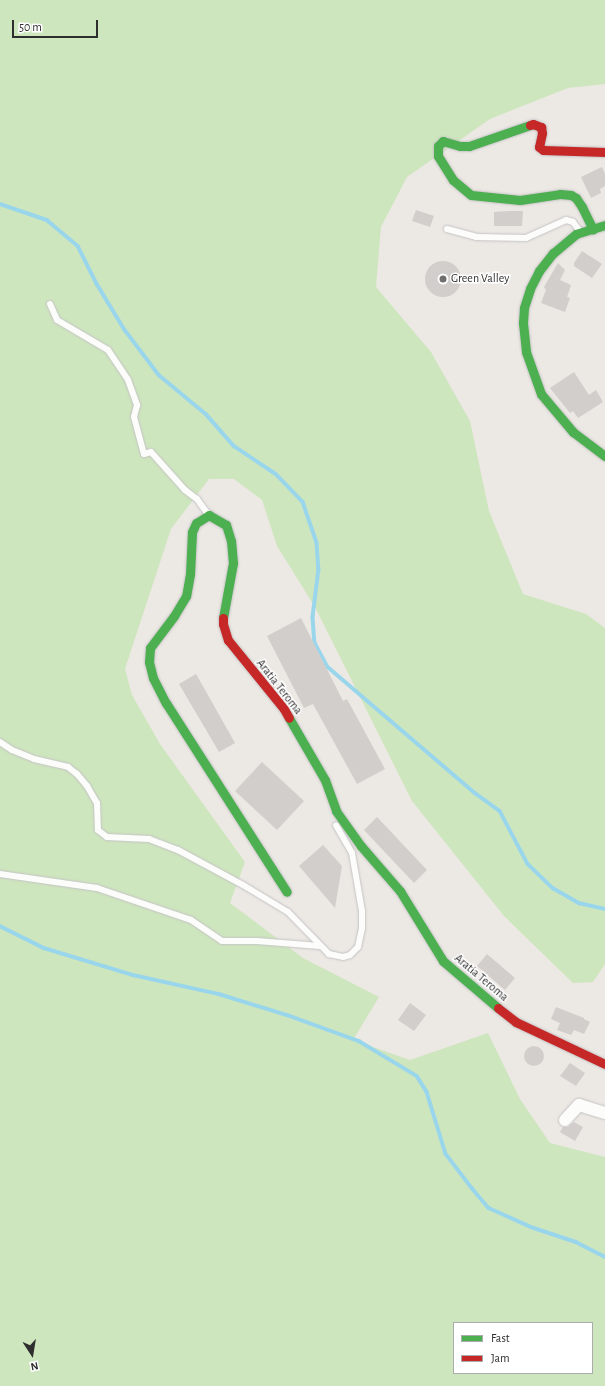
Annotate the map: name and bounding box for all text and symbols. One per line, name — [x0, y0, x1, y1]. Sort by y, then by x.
scale bar — [14, 12, 100, 38]
text: 50 m — [19, 21, 42, 33]
place label: Green Valley — [451, 272, 509, 286]
marker: Green Valley — [438, 274, 448, 284]
street label: Aratia Teroma — [253, 657, 305, 717]
street label: Aratia Teroma — [451, 951, 511, 1005]
legend — [453, 1322, 593, 1374]
text: Fast — [491, 1332, 510, 1344]
north arrow — [12, 1334, 52, 1374]
text: Jam — [491, 1352, 510, 1364]
text: N — [30, 1360, 39, 1372]

